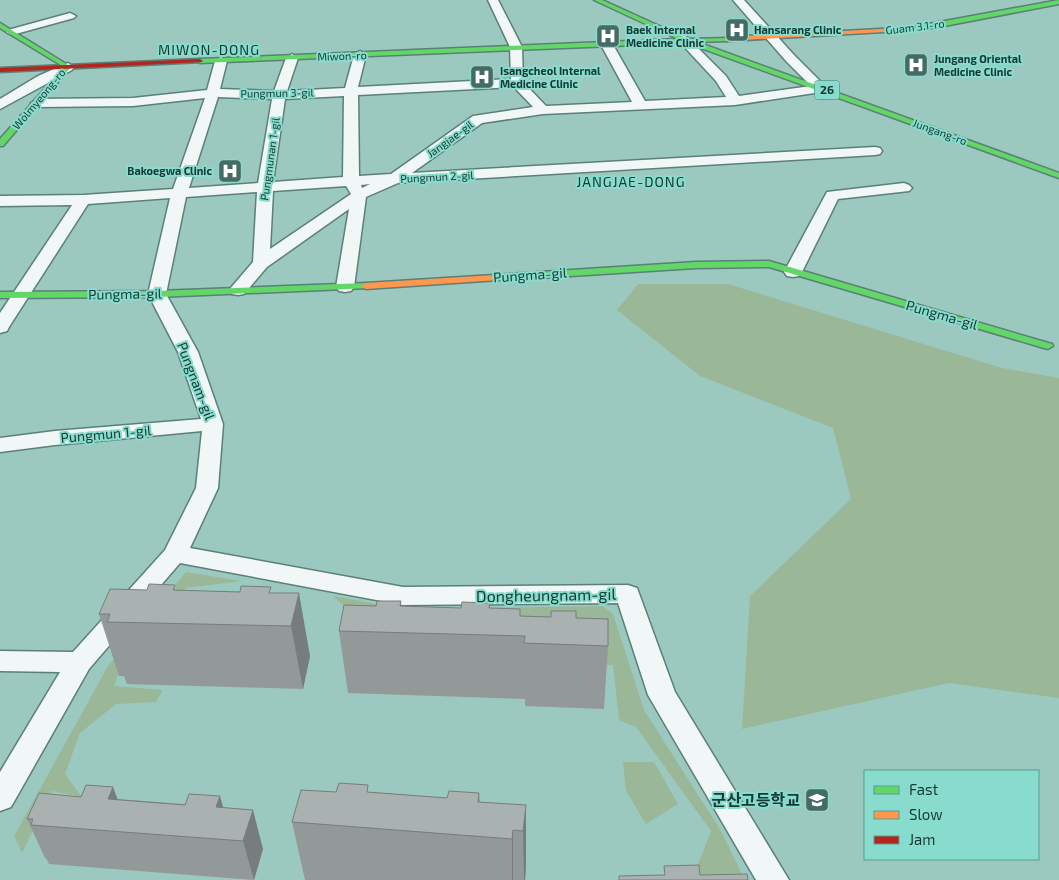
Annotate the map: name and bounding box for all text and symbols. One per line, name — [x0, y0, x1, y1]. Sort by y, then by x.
street label: Guam 3.1-ro — [885, 16, 945, 37]
hospital icon: Hansarang Clinic — [724, 17, 750, 43]
hospital icon: Baek Internal Medicine Clinic — [595, 23, 621, 49]
place label: Baek Internal Medicine Clinic — [626, 23, 704, 49]
place label: Hansarang Clinic — [754, 23, 842, 36]
district label: MIWON-DONG — [158, 41, 260, 58]
street label: Miwon-ro — [317, 48, 367, 63]
hospital icon: Jungang Oriental Medicine Clinic — [903, 52, 929, 78]
place label: Jungang Oriental Medicine Clinic — [934, 52, 1022, 78]
hospital icon: Isangcheol Internal Medicine Clinic — [469, 64, 495, 90]
place label: Isangcheol Internal Medicine Clinic — [500, 64, 601, 90]
street label: Wolmyeong-ro — [9, 66, 68, 132]
road number: 26 — [814, 80, 840, 100]
street label: Pungmun 3-gil — [240, 85, 314, 100]
street label: Pungmunan 1-gil — [257, 116, 282, 201]
street label: Jungang-ro — [911, 116, 969, 147]
street label: Jangjae-gil — [424, 117, 477, 161]
hospital icon: Bakoegwa Clinic — [217, 158, 243, 184]
place label: Bakoegwa Clinic — [127, 164, 212, 177]
street label: Pungmun 2-gil — [400, 168, 475, 185]
district label: JANGJAE-DONG — [577, 173, 685, 190]
street label: Pungma-gil — [493, 263, 568, 286]
street label: Pungma-gil — [88, 284, 163, 303]
street label: Pungma-gil — [904, 296, 981, 333]
street label: Pungnam-gil — [174, 339, 219, 423]
street label: Pungmun 1-gil — [60, 421, 153, 446]
street label: Dongheungnam-gil — [476, 584, 616, 605]
legend — [864, 770, 1039, 860]
text: Fast — [909, 780, 939, 798]
school or university icon: 군산고등학교 — [804, 787, 830, 813]
place label: 군산고등학교 — [712, 790, 800, 809]
text: Slow — [909, 805, 943, 823]
text: Jam — [909, 830, 935, 848]

